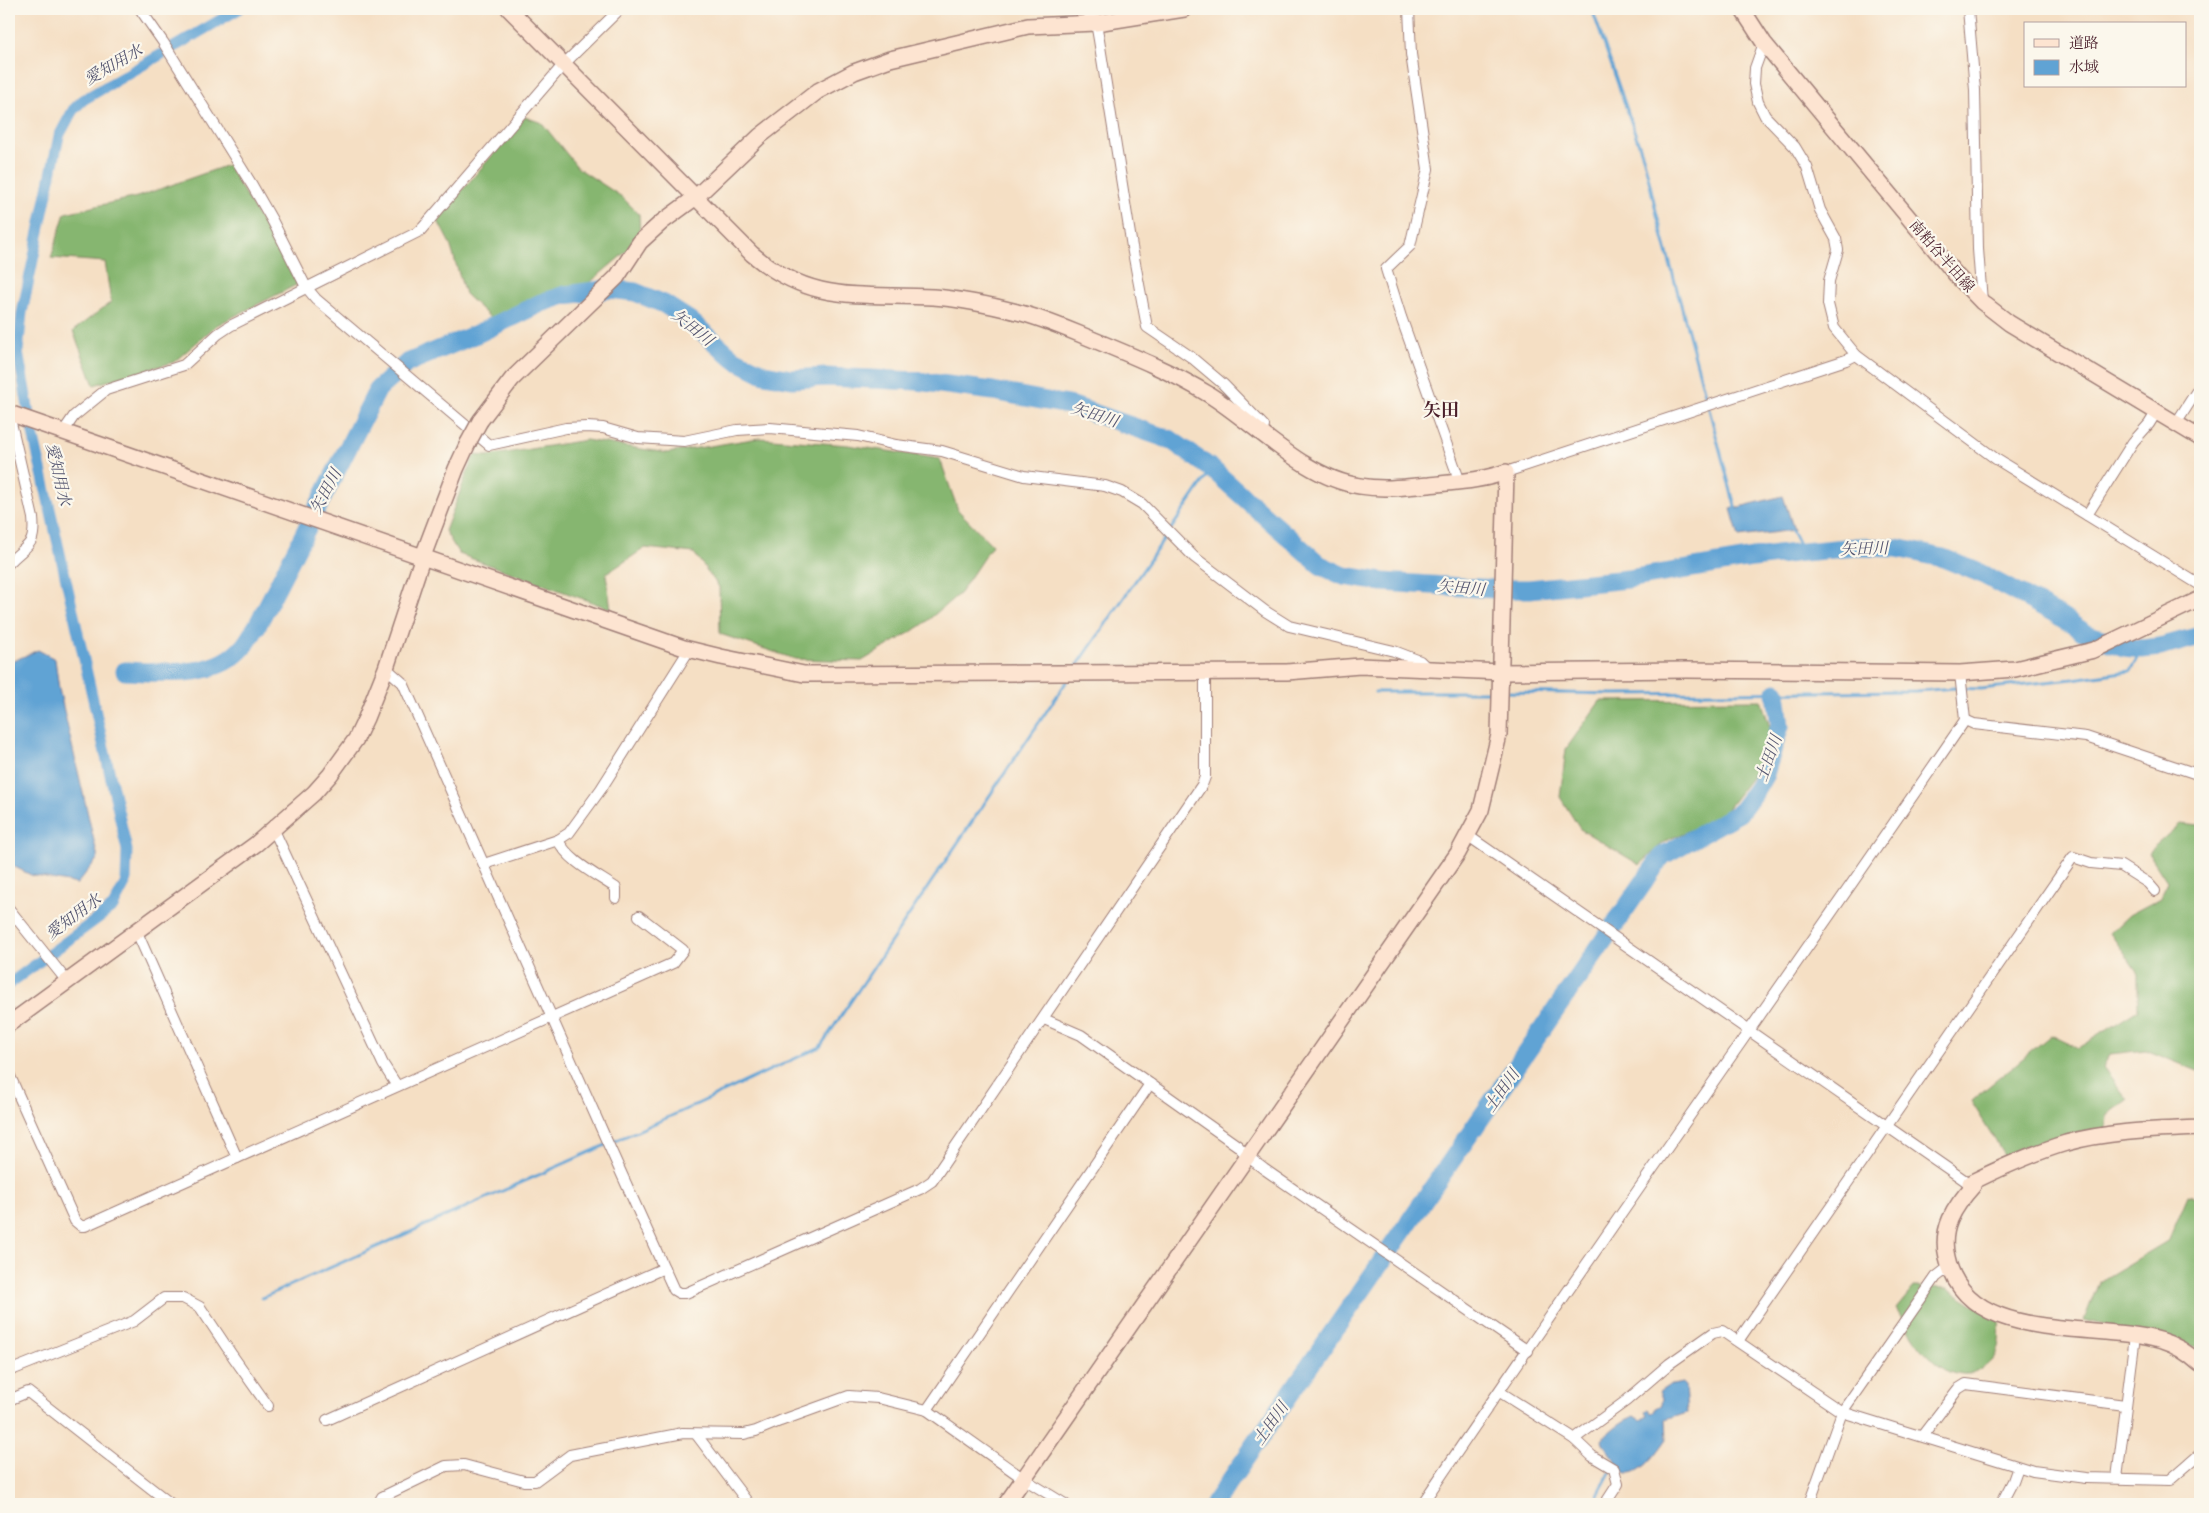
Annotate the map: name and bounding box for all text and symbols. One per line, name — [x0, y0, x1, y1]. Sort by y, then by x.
legend — [2024, 22, 2186, 88]
text: 道路 — [2069, 33, 2099, 52]
water label: 愛知用水 — [80, 38, 147, 89]
text: 水域 — [2069, 57, 2099, 76]
street label: 南粕谷半田線 — [1906, 215, 1979, 296]
water label: 矢田川 — [668, 304, 720, 351]
water label: 矢田川 — [1069, 397, 1123, 432]
district label: 矢田 — [1423, 399, 1459, 421]
water label: 愛知用水 — [42, 441, 76, 509]
water label: 矢田川 — [305, 463, 346, 517]
water label: 矢田川 — [1840, 537, 1890, 559]
water label: 矢田川 — [1436, 575, 1488, 599]
water label: 土田川 — [1750, 730, 1786, 784]
water label: 愛知用水 — [41, 888, 106, 943]
water label: 土田川 — [1479, 1063, 1524, 1115]
water label: 土田川 — [1248, 1396, 1293, 1448]

